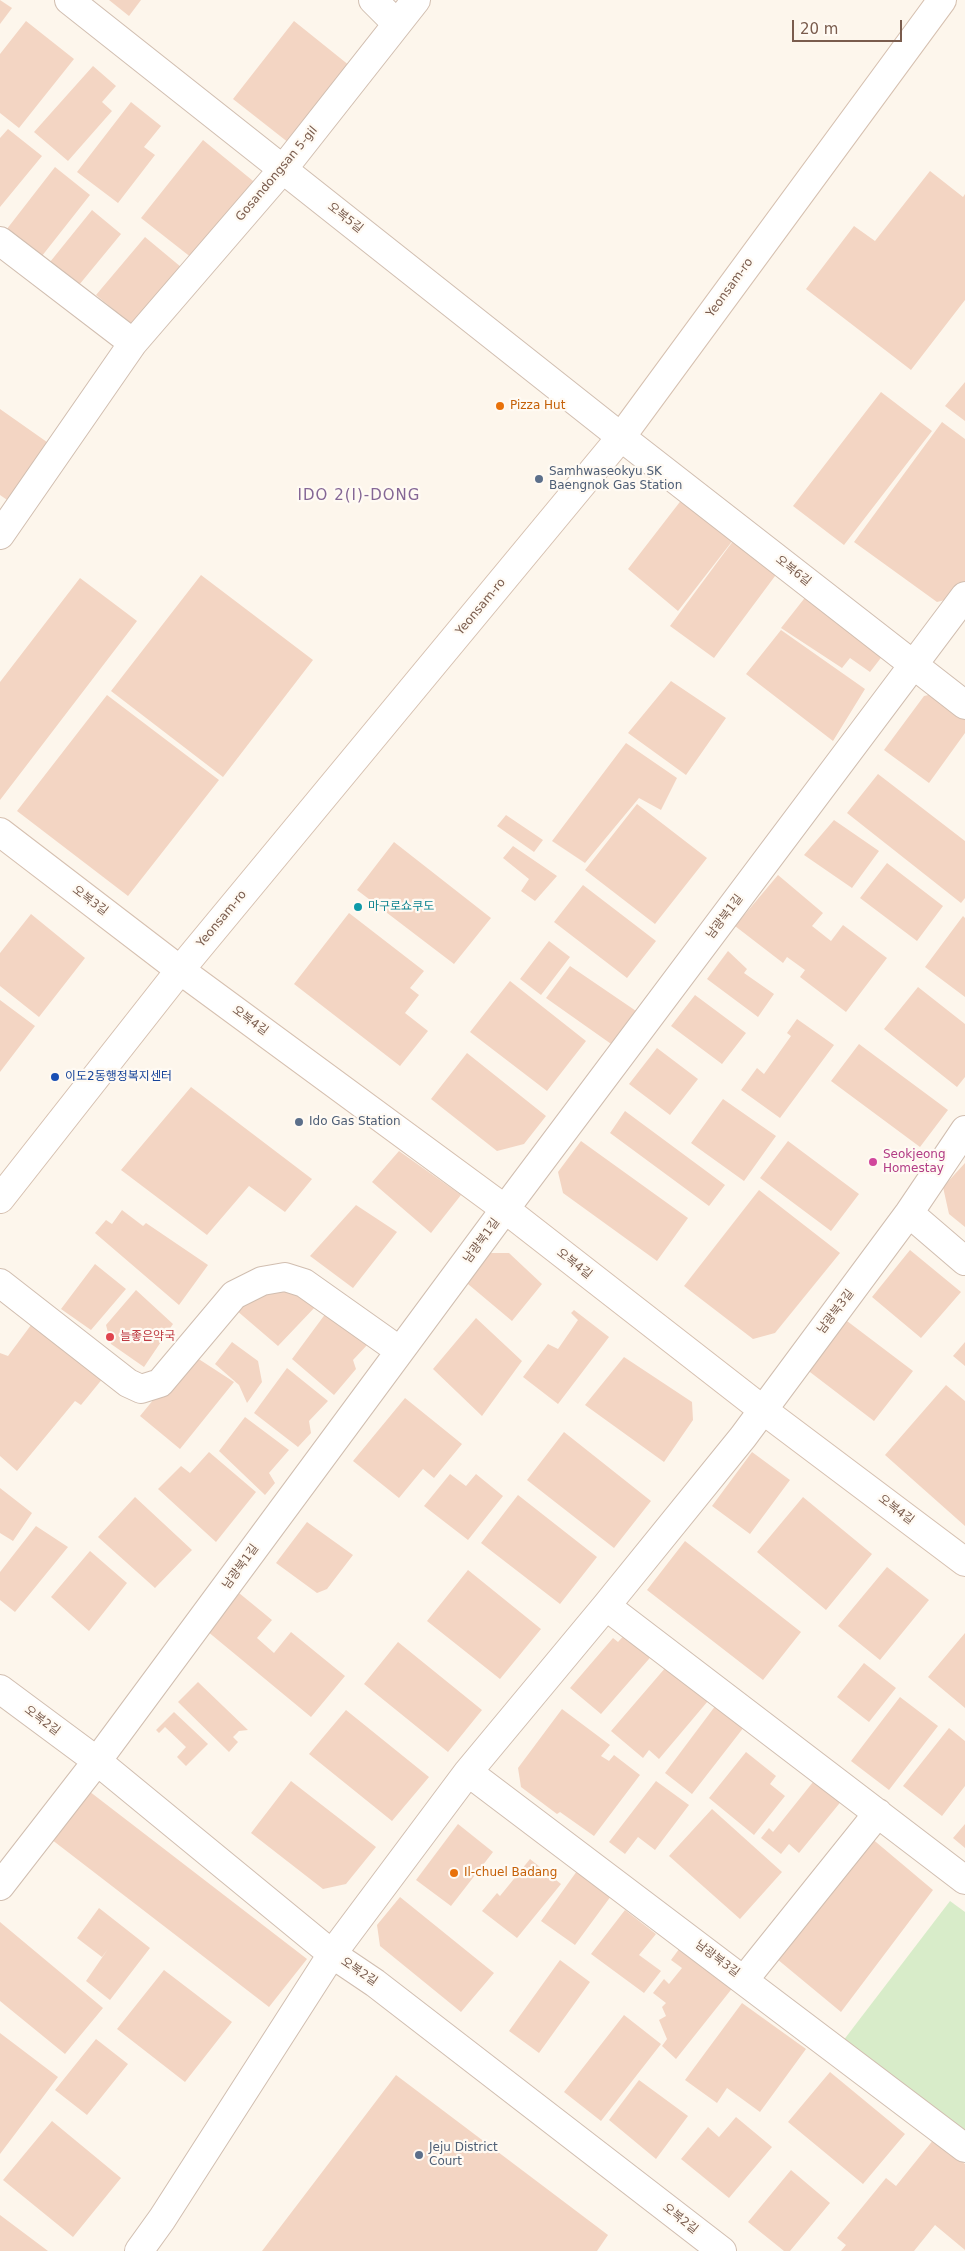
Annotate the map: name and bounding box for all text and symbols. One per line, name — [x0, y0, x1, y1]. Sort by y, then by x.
scale bar — [795, 10, 905, 42]
text: 20 m — [800, 20, 838, 38]
street label: Gosandongsan 5-gil — [233, 124, 321, 224]
street label: 오복5길 — [325, 200, 365, 236]
street label: Yeonsam-ro — [704, 256, 756, 320]
place label: Pizza Hut — [510, 399, 565, 413]
marker: Pizza Hut — [494, 400, 506, 412]
place label: Samhwaseokyu SK Baengnok Gas Station — [549, 465, 682, 493]
marker: Samhwaseokyu SK Baengnok Gas Station — [533, 473, 545, 485]
district label: IDO 2(I)-DONG — [296, 487, 422, 505]
street label: 오복6길 — [773, 553, 813, 589]
street label: Yeonsam-ro — [453, 576, 509, 638]
street label: 오복3길 — [69, 883, 111, 919]
street label: Yeonsam-ro — [194, 888, 250, 950]
street label: 남광북1길 — [704, 892, 746, 942]
place label: 마구로쇼쿠도 — [368, 900, 434, 914]
marker: 마구로쇼쿠도 — [352, 901, 364, 913]
street label: 오복4길 — [229, 1003, 271, 1039]
place label: 이도2동행정복지센터 — [65, 1070, 172, 1084]
marker: 이도2동행정복지센터 — [49, 1071, 61, 1083]
place label: Ido Gas Station — [309, 1115, 401, 1129]
marker: Ido Gas Station — [293, 1116, 305, 1128]
place label: Seokjeong Homestay — [883, 1148, 946, 1176]
marker: Seokjeong Homestay — [867, 1156, 879, 1168]
street label: 남광북1길 — [461, 1216, 503, 1266]
street label: 오복4길 — [554, 1246, 594, 1282]
street label: 남광북3길 — [815, 1287, 857, 1337]
place label: 늘좋은약국 — [120, 1330, 175, 1344]
marker: 늘좋은약국 — [104, 1331, 116, 1343]
street label: 오복4길 — [875, 1492, 917, 1528]
street label: 남광북1길 — [220, 1542, 262, 1592]
street label: 오복2길 — [21, 1703, 63, 1739]
place label: Il-chuel Badang — [464, 1866, 557, 1880]
marker: Il-chuel Badang — [448, 1867, 460, 1879]
street label: 남광북3길 — [692, 1938, 742, 1980]
street label: 오복2길 — [338, 1955, 380, 1989]
place label: Jeju District Court — [429, 2141, 498, 2169]
marker: Jeju District Court — [413, 2149, 425, 2161]
street label: 오복2길 — [660, 2201, 700, 2237]

